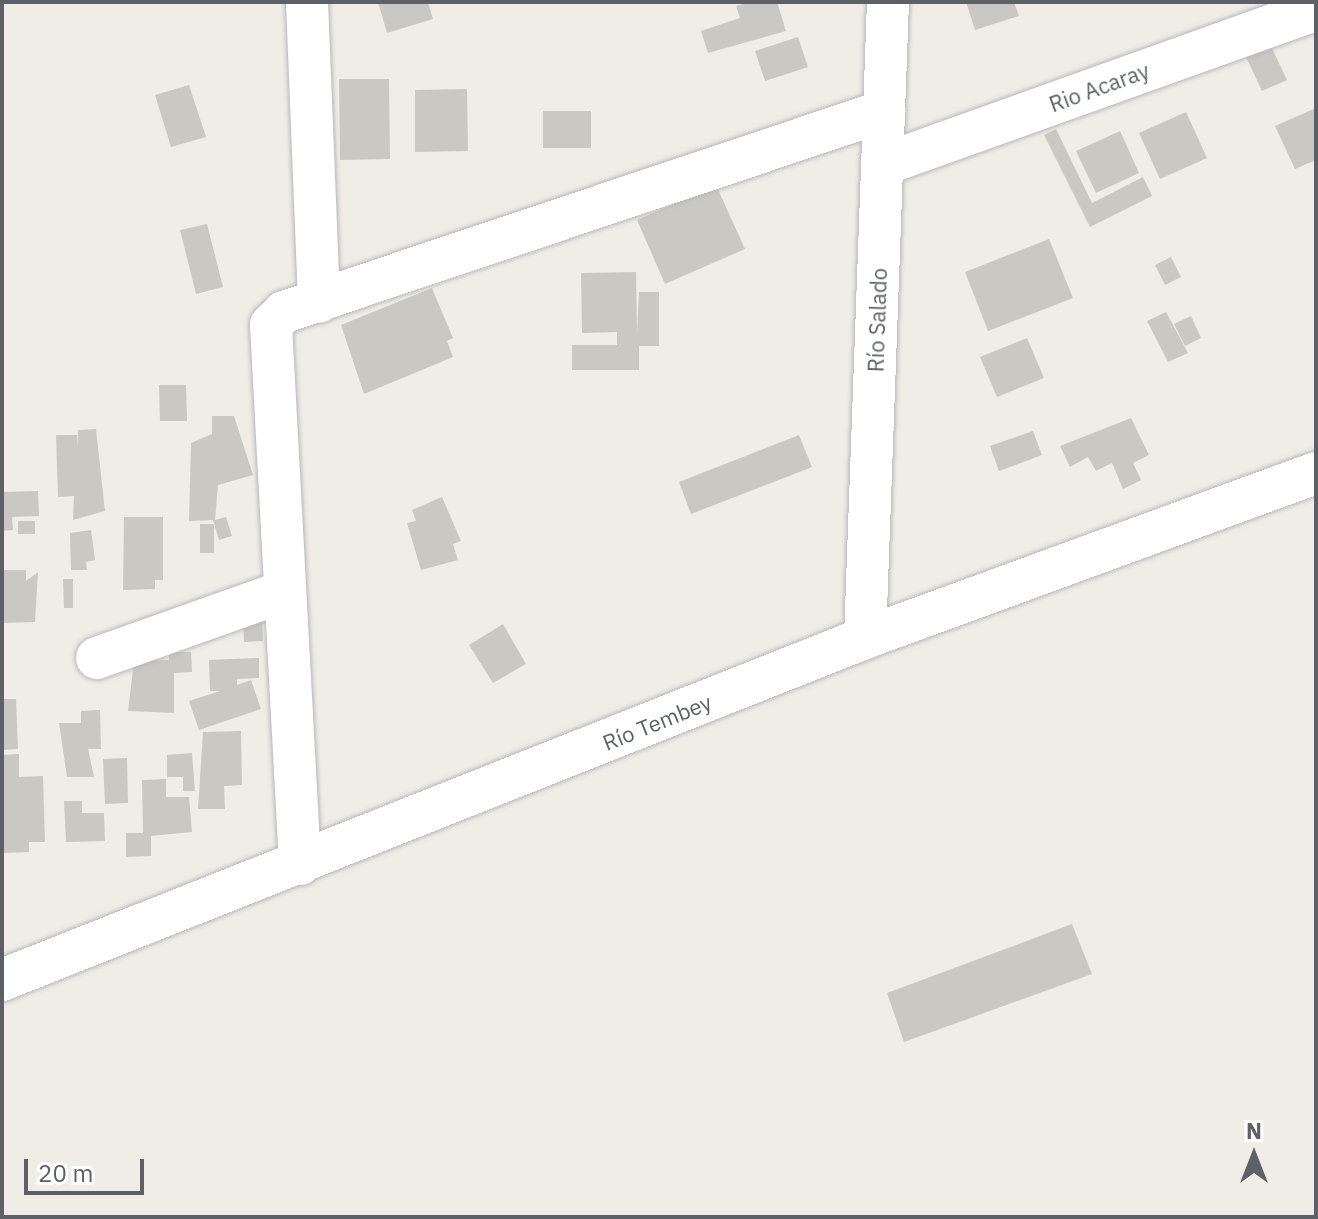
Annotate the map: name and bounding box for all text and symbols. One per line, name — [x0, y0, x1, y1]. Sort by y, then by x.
street label: Rio Acaray — [1045, 57, 1153, 117]
street label: Río Salado — [862, 267, 892, 373]
street label: Río Tembey — [599, 688, 715, 756]
north arrow — [1214, 1115, 1294, 1195]
text: N — [1246, 1116, 1262, 1145]
scale bar — [28, 1143, 148, 1193]
text: 20 m — [38, 1157, 93, 1189]

